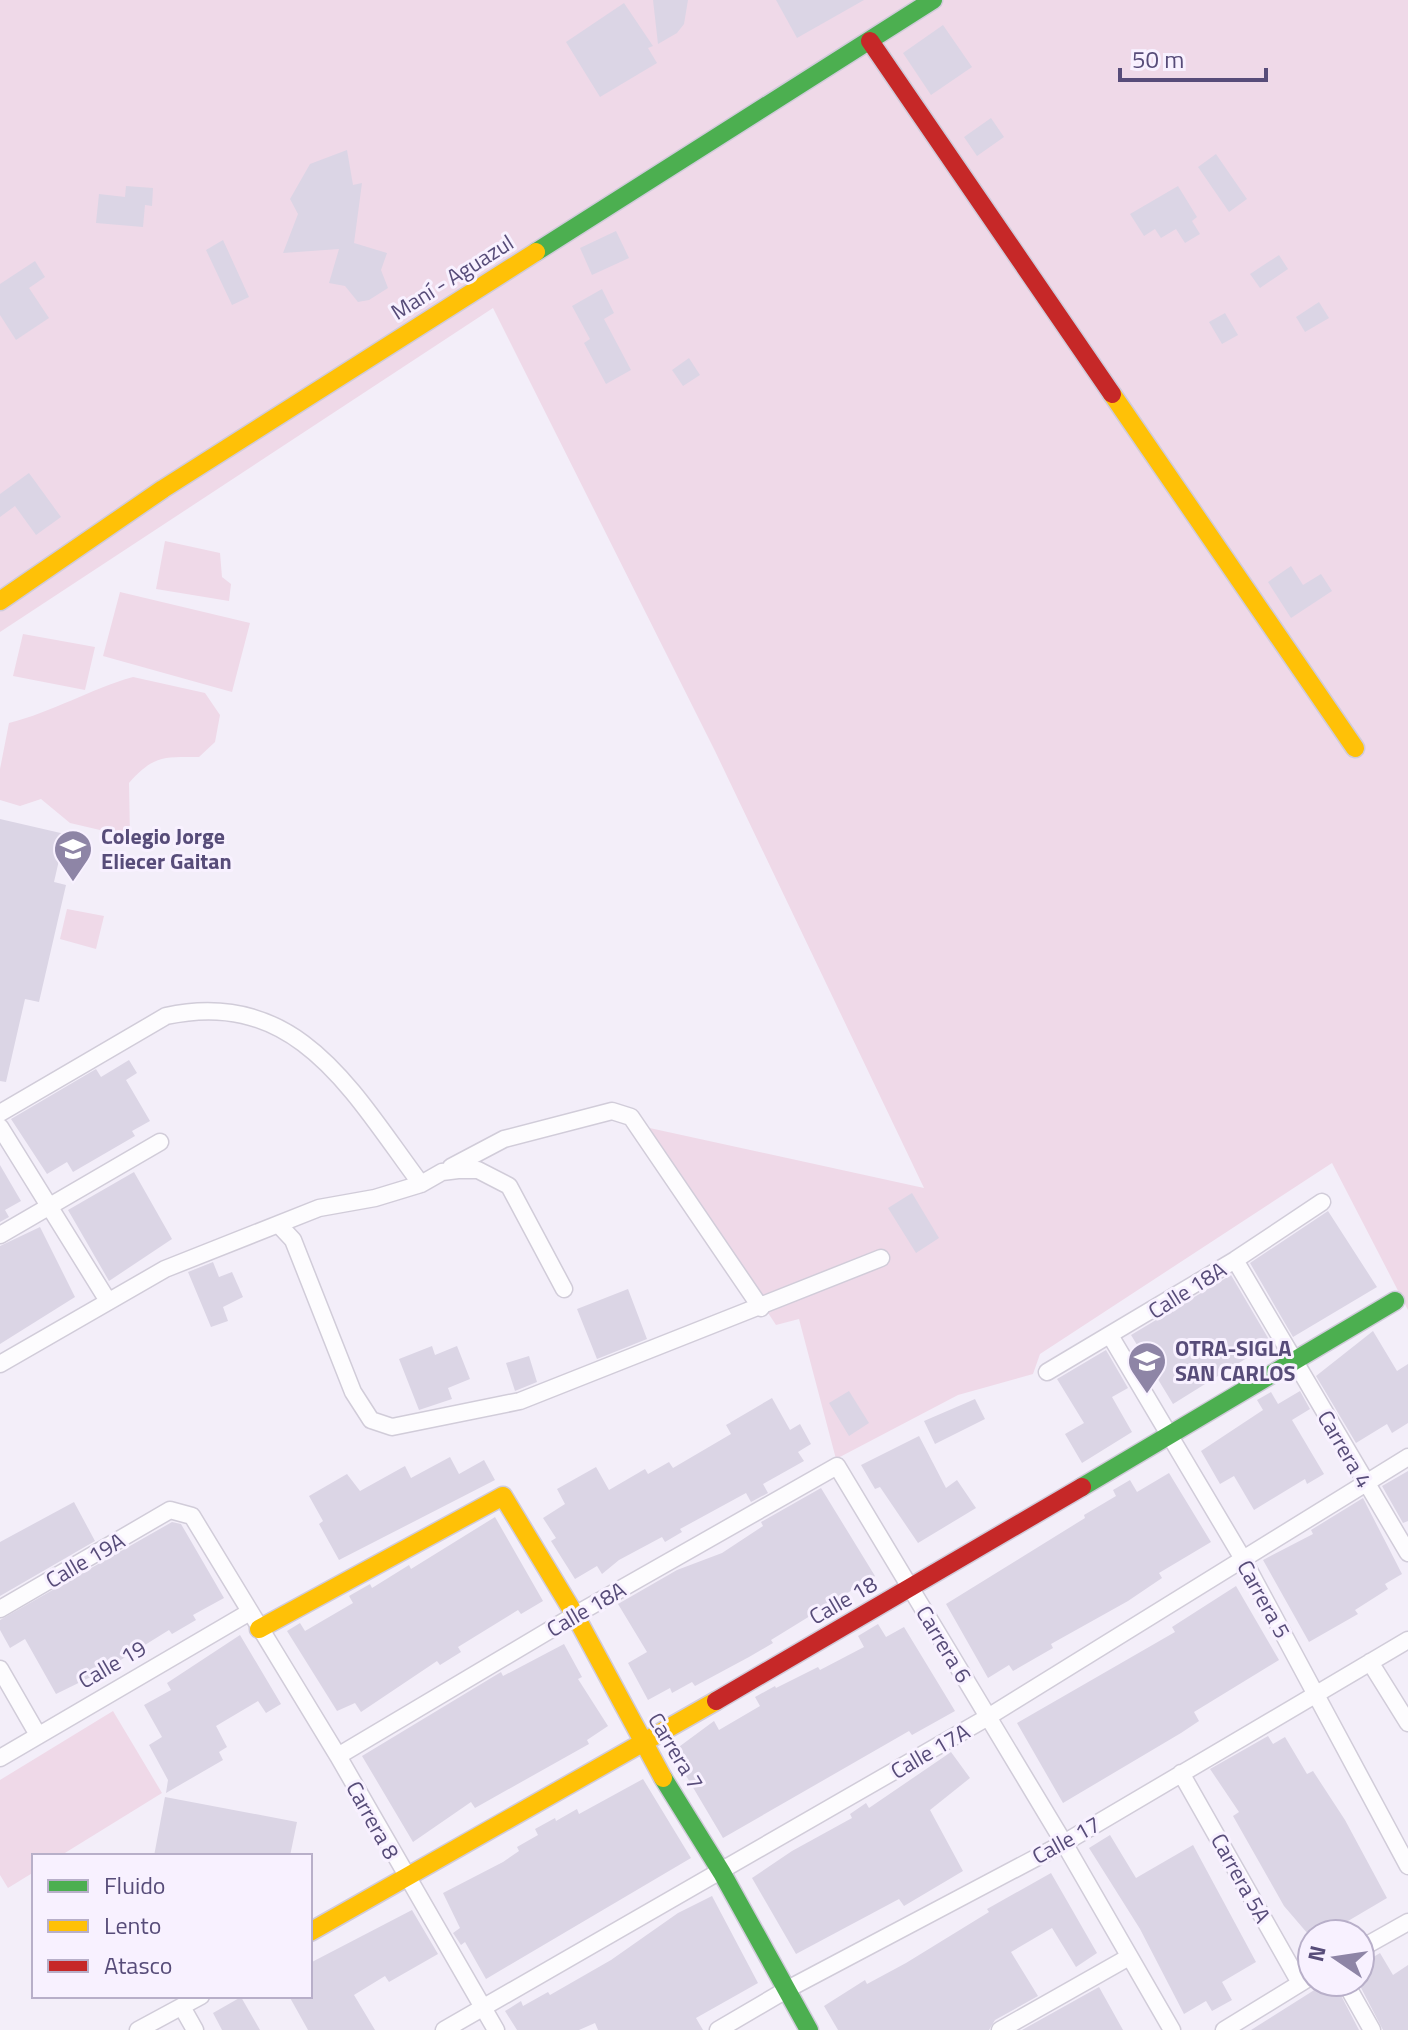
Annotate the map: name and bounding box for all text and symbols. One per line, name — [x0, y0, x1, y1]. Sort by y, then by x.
scale bar — [1120, 32, 1266, 82]
text: 50 m — [1132, 41, 1184, 77]
street label: Maní - Aguazul — [384, 226, 520, 328]
place label: Colegio Jorge Eliecer Gaitan — [101, 819, 232, 878]
school or university icon: Colegio Jorge Eliecer Gaitan — [52, 828, 94, 883]
street label: Calle 18A — [1141, 1253, 1233, 1327]
place label: OTRA-SIGLA SAN CARLOS — [1175, 1331, 1296, 1390]
school or university icon: OTRA-SIGLA SAN CARLOS — [1126, 1340, 1168, 1395]
street label: Carrera 4 — [1309, 1404, 1381, 1494]
street label: Calle 19A — [39, 1524, 131, 1596]
street label: Carrera 5 — [1229, 1554, 1299, 1644]
street label: Calle 18 — [803, 1567, 883, 1633]
street label: Calle 18A — [540, 1573, 632, 1645]
street label: Carrera 6 — [908, 1599, 980, 1689]
street label: Calle 19 — [72, 1631, 152, 1697]
street label: Carrera 7 — [640, 1706, 712, 1796]
street label: Calle 17A — [884, 1715, 976, 1787]
street label: Carrera 8 — [338, 1775, 408, 1865]
street label: Calle 17 — [1026, 1807, 1106, 1873]
street label: Carrera 5A — [1202, 1827, 1280, 1929]
legend — [32, 1854, 312, 1998]
text: Fluido — [104, 1867, 166, 1903]
text: Lento — [104, 1907, 161, 1943]
north arrow — [1296, 1918, 1376, 1998]
text: N — [1298, 1942, 1335, 1965]
text: Atasco — [104, 1947, 173, 1983]

